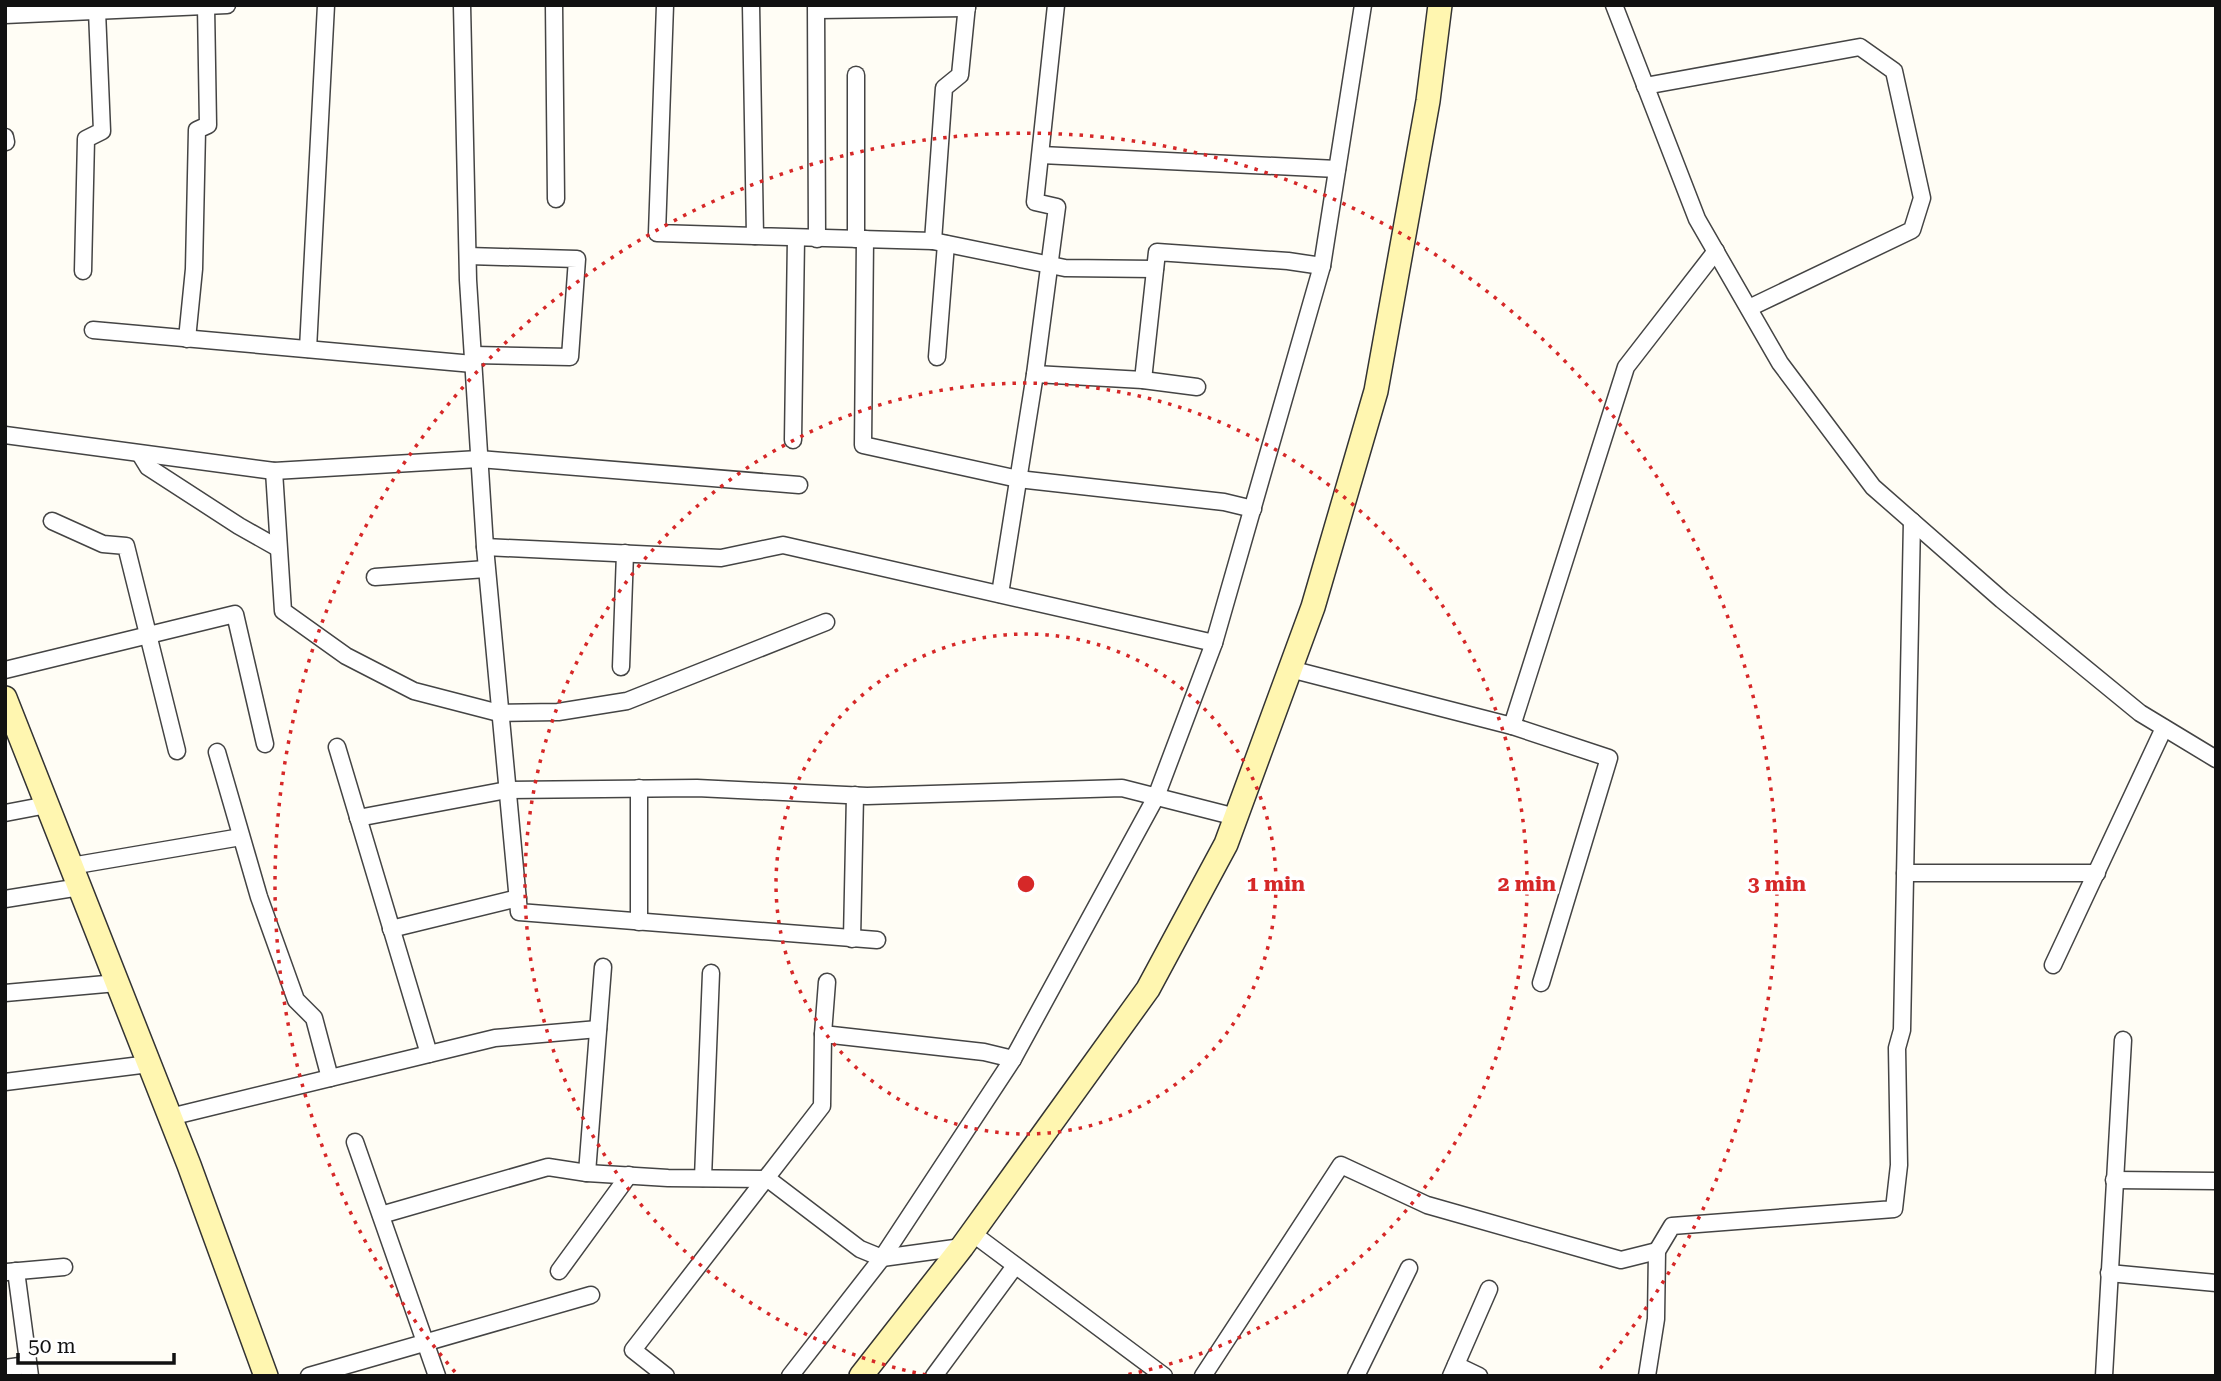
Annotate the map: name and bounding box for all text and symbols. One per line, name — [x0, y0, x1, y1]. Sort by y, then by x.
centre of rings — [1014, 872, 1038, 896]
text: 1 min — [1247, 872, 1305, 896]
text: 2 min — [1498, 872, 1556, 896]
text: 3 min — [1748, 872, 1806, 896]
scale bar — [18, 1322, 173, 1366]
text: 50 m — [28, 1334, 76, 1358]

